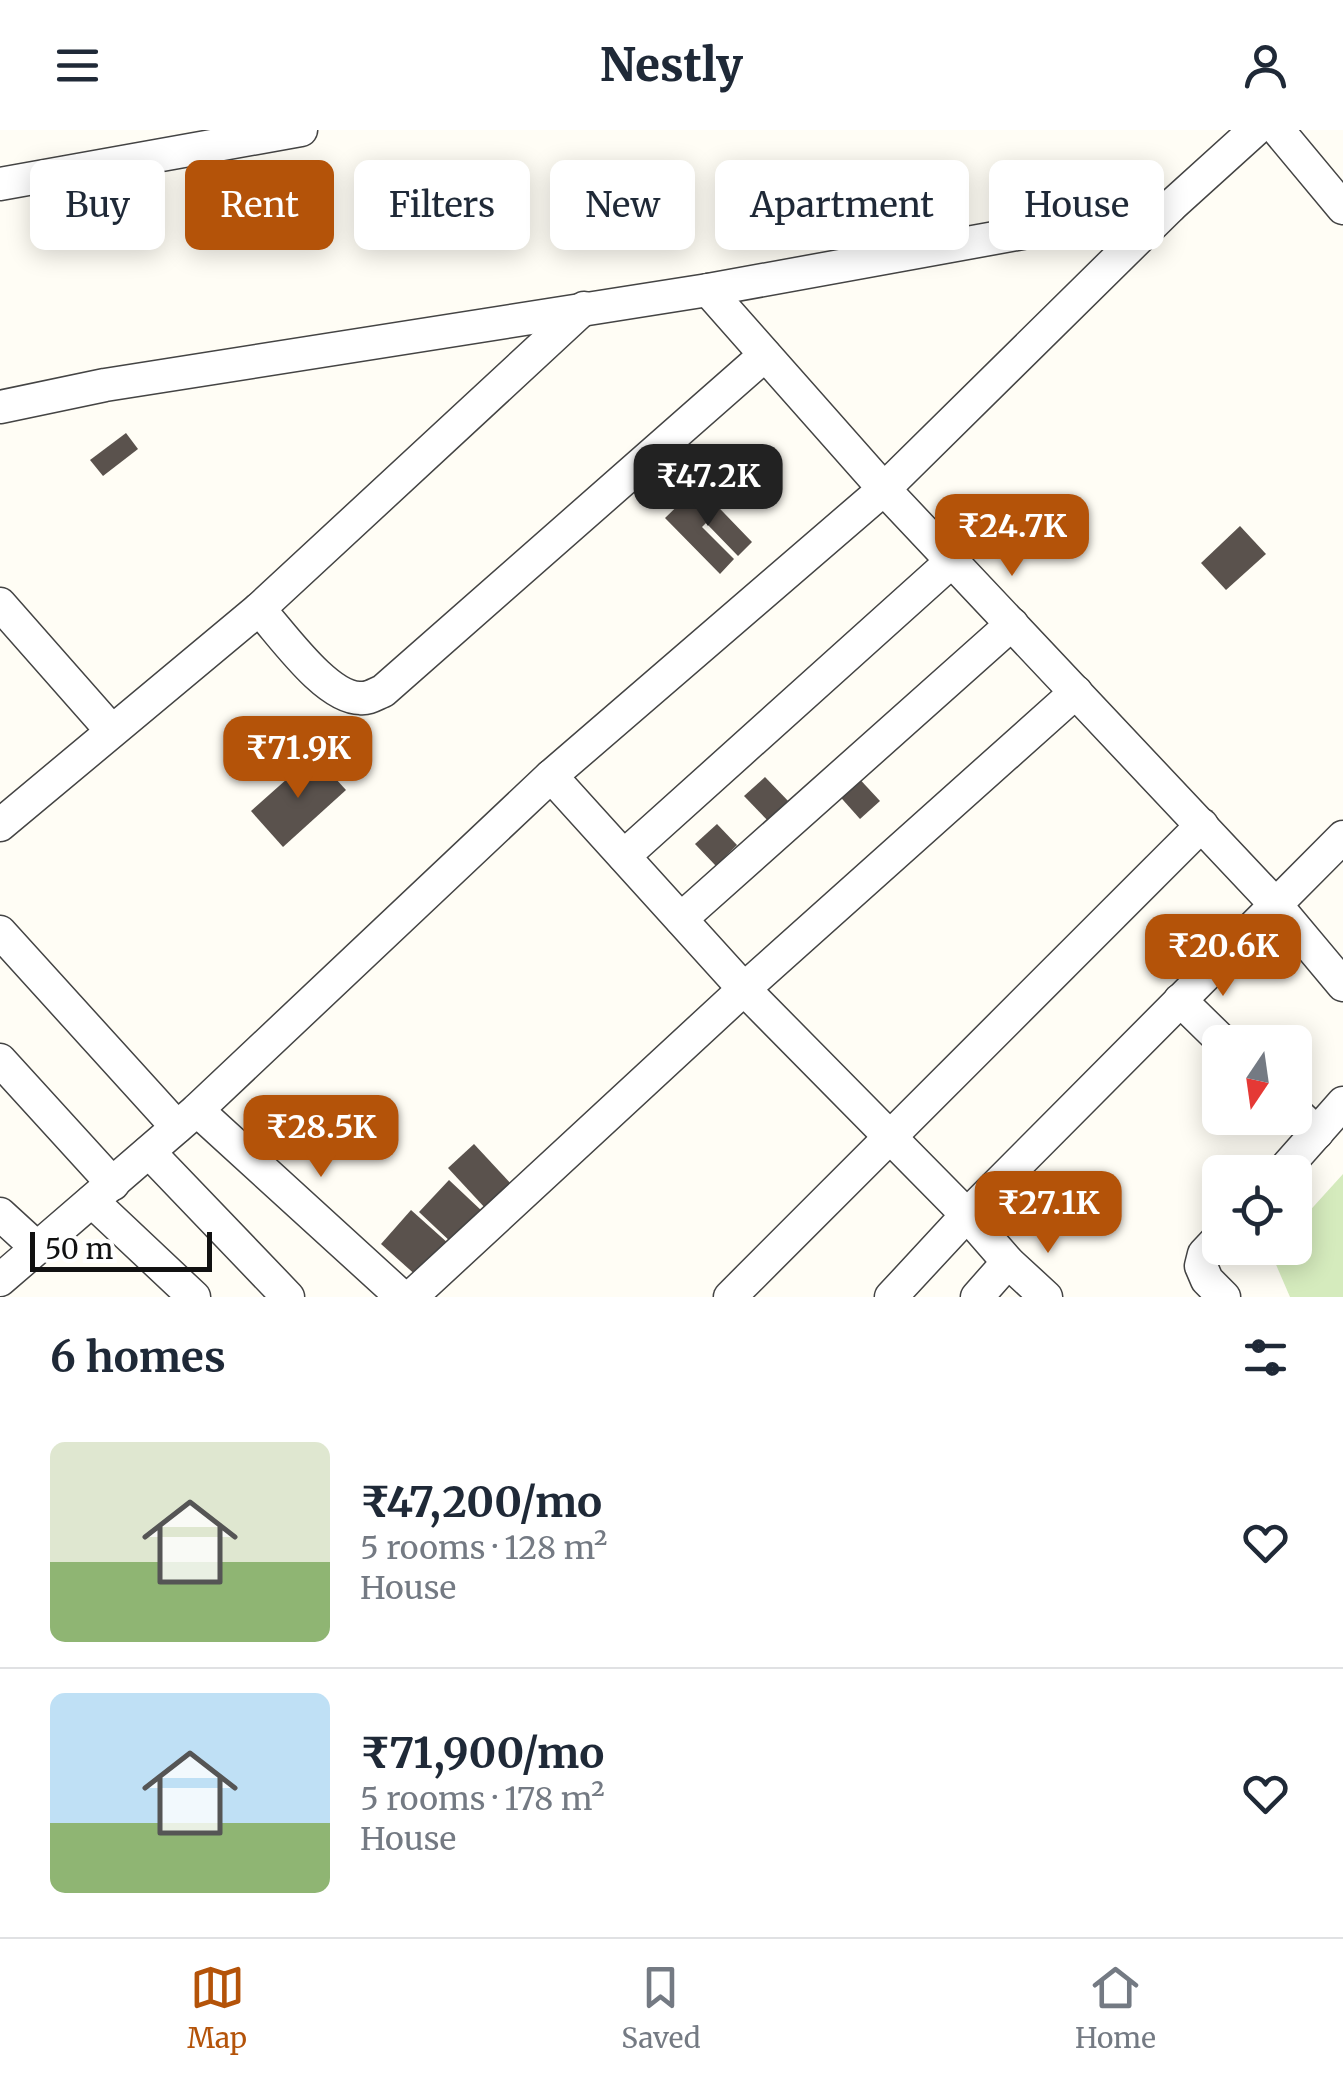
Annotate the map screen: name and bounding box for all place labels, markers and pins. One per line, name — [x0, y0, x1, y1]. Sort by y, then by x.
pin: ₹47.2K — [627, 444, 789, 529]
pin: ₹24.7K — [931, 494, 1093, 579]
pin: ₹71.9K — [217, 716, 379, 801]
pin: ₹20.6K — [1142, 914, 1304, 999]
pin: ₹28.5K — [240, 1095, 402, 1180]
pin: ₹27.1K — [967, 1171, 1129, 1256]

